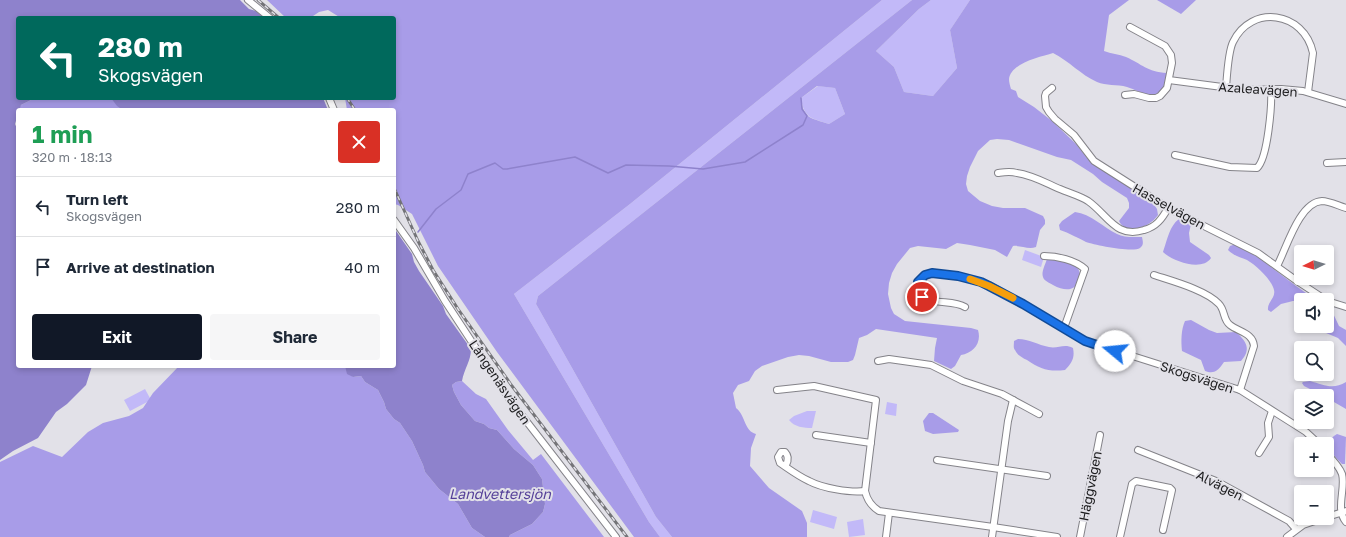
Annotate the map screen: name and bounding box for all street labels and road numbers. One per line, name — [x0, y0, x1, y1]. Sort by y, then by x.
street label: Azaleavägen — [1218, 78, 1298, 100]
street label: Hasselvägen — [1130, 180, 1208, 232]
street label: Långenäsvägen — [466, 337, 534, 427]
street label: Skogsvägen — [1158, 358, 1236, 396]
street label: Häggvägen — [1075, 450, 1105, 522]
street label: Alvägen — [1194, 466, 1246, 504]

